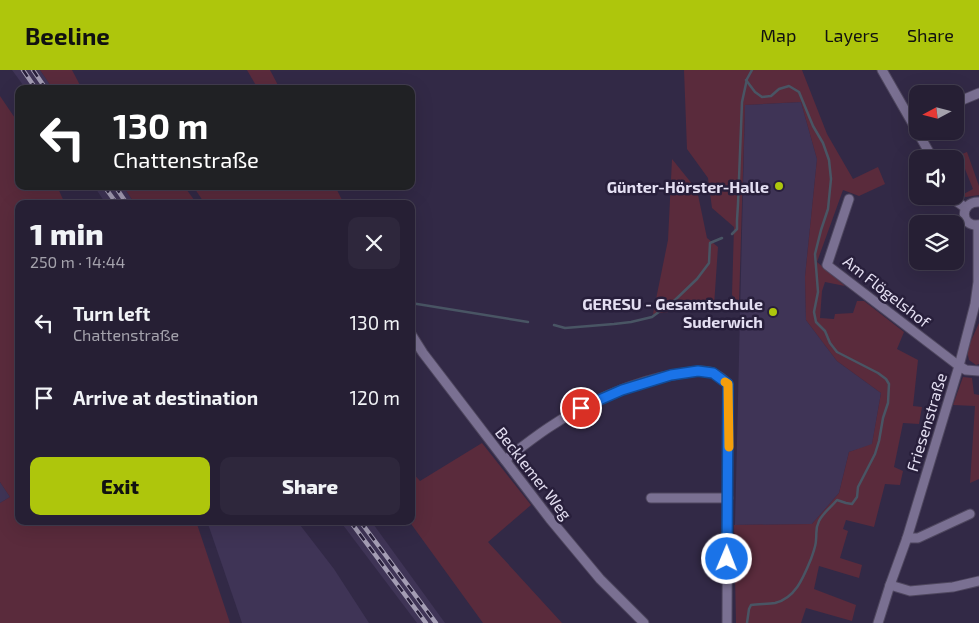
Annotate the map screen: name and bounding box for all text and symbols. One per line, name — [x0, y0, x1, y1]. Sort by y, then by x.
text: Beeline — [25, 21, 110, 50]
text: Map — [760, 24, 796, 46]
text: Layers — [824, 24, 879, 46]
text: Share — [907, 24, 954, 46]
north arrow — [909, 85, 964, 140]
map controls — [909, 85, 964, 270]
text: 130 m — [113, 104, 208, 146]
icon: left — [30, 105, 95, 170]
text: Chattenstraße — [113, 146, 259, 172]
button: sound — [909, 150, 964, 205]
place label: Günter-Hörster-Halle — [607, 177, 769, 196]
marker: Günter-Hörster-Halle — [773, 180, 785, 192]
text: 1 min — [30, 215, 104, 251]
button: layers — [909, 215, 964, 270]
button: close — [348, 217, 400, 269]
street label: Am Flögelshof — [840, 251, 935, 331]
text: 250 m · 14:44 — [30, 252, 125, 271]
place label: GERESU - Gesamtschule Suderwich — [582, 294, 763, 331]
text: Turn left — [73, 302, 150, 325]
marker: GERESU - Gesamtschule Suderwich — [767, 306, 779, 318]
icon: left — [30, 309, 58, 337]
text: 130 m — [350, 311, 400, 334]
text: Chattenstraße — [73, 325, 179, 344]
street label: Friesenstraße — [902, 370, 950, 474]
icon: arrive — [30, 384, 58, 412]
text: Arrive at destination — [73, 386, 258, 409]
text: 120 m — [349, 386, 400, 409]
pin — [560, 387, 602, 429]
icon: arrive — [567, 394, 595, 422]
street label: Becklemer Weg — [492, 423, 576, 523]
button: Exit — [30, 457, 210, 515]
button: Share — [220, 457, 400, 515]
position arrow — [700, 532, 752, 584]

